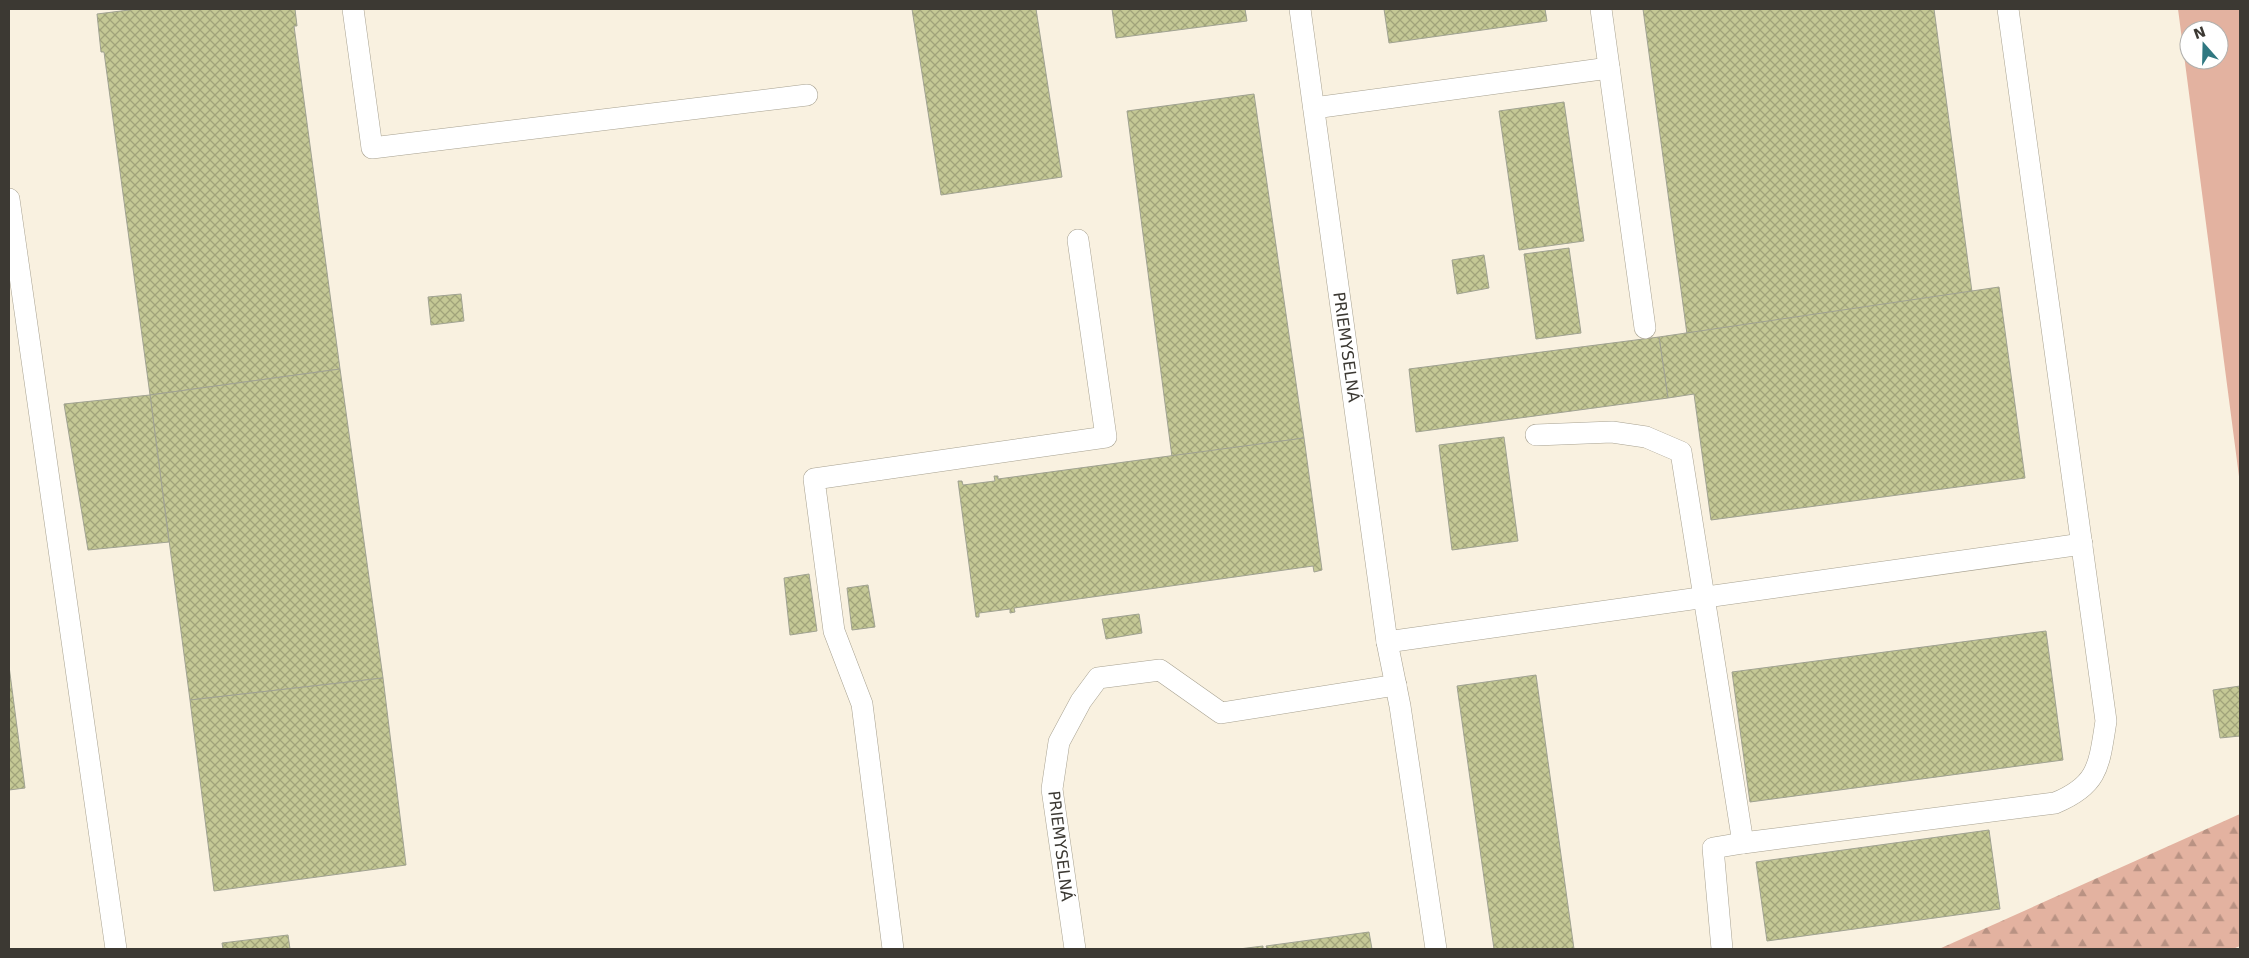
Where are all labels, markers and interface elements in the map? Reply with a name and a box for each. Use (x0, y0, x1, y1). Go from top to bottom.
north arrow (2179, 20, 2229, 70)
text: N (2191, 23, 2208, 42)
street label: PRIEMYSELNÁ (1329, 291, 1364, 404)
street label: PRIEMYSELNÁ (1044, 790, 1077, 902)

